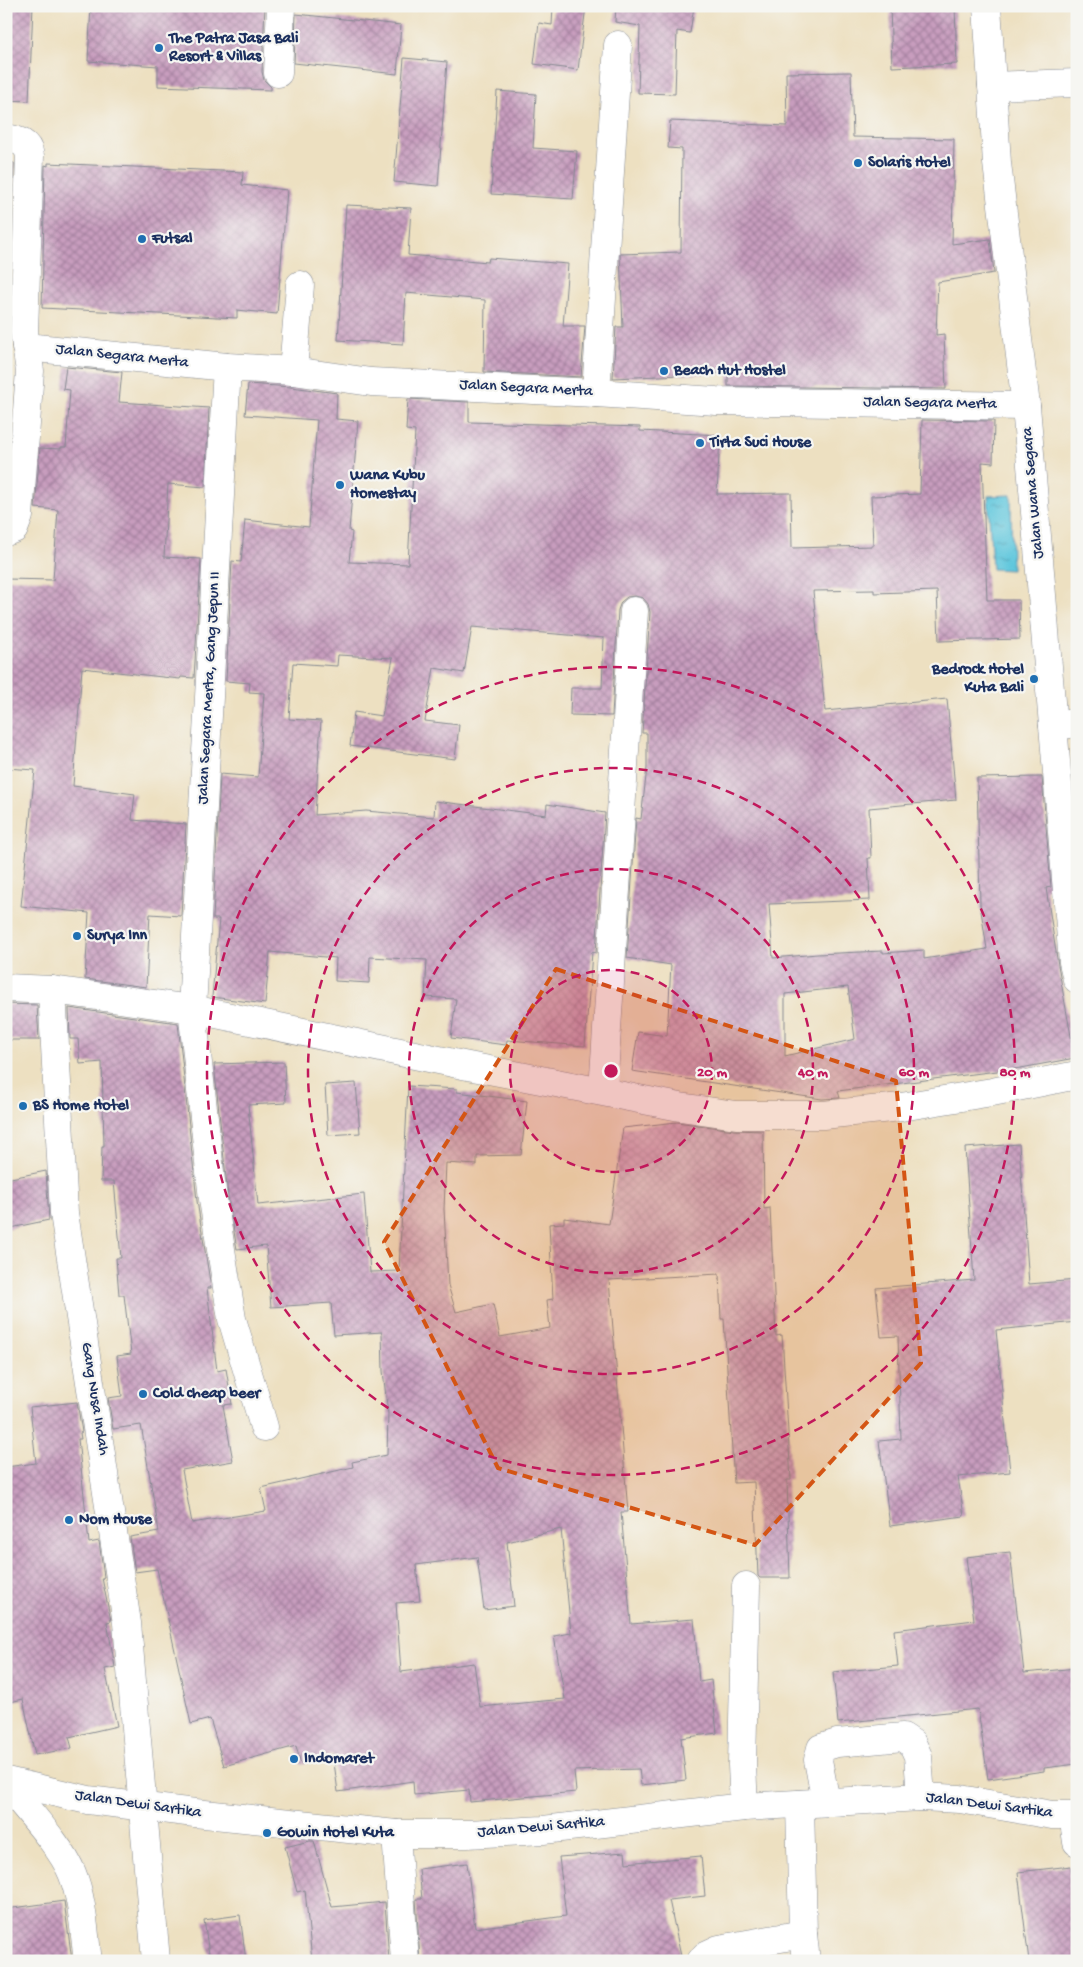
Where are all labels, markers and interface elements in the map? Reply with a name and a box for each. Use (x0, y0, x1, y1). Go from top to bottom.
place label: The Patra Jasa Bali Resort & Villas (167, 30, 299, 67)
marker: The Patra Jasa Bali Resort & Villas (153, 42, 165, 54)
place label: Solaris Hotel (868, 154, 951, 173)
marker: Solaris Hotel (852, 157, 864, 169)
place label: Futsal (151, 230, 193, 249)
marker: Futsal (136, 233, 148, 245)
street label: Jalan Segara Merta (55, 341, 191, 374)
place label: Beach Hut Hostel (673, 362, 786, 381)
marker: Beach Hut Hostel (658, 365, 670, 377)
street label: Jalan Segara Merta (459, 376, 594, 402)
street label: Jalan Segara Merta (863, 393, 998, 415)
street label: Jalan Wana Segara (1019, 425, 1049, 560)
place label: Tirta Suci House (708, 434, 812, 453)
marker: Tirta Suci House (694, 437, 706, 449)
place label: Wana Kubu Homestay (349, 467, 426, 504)
marker: Wana Kubu Homestay (334, 479, 346, 491)
street label: Jalan Segara Merta, Gang Jepun II (194, 571, 226, 805)
place label: Bedrock Hotel Kuta Bali (931, 661, 1025, 698)
marker: Bedrock Hotel Kuta Bali (1028, 673, 1040, 685)
place label: Surya Inn (87, 927, 148, 946)
marker: Surya Inn (71, 930, 83, 942)
centre of rings (602, 1062, 620, 1080)
text: 20 m (697, 1064, 727, 1082)
text: 40 m (797, 1064, 828, 1082)
text: 60 m (899, 1064, 930, 1082)
text: 80 m (1000, 1064, 1031, 1082)
place label: BS Home Hotel (32, 1097, 129, 1116)
marker: BS Home Hotel (17, 1100, 29, 1112)
street label: Gang Nusa Indah (76, 1341, 112, 1457)
place label: Cold cheap beer (152, 1385, 262, 1404)
marker: Cold cheap beer (137, 1388, 149, 1400)
place label: Nom House (79, 1511, 153, 1530)
marker: Nom House (63, 1514, 75, 1526)
place label: Indomaret (304, 1750, 375, 1769)
marker: Indomaret (288, 1753, 300, 1765)
street label: Jalan Dewi Sartika (74, 1787, 204, 1823)
street label: Jalan Dewi Sartika (925, 1789, 1055, 1823)
street label: Jalan Dewi Sartika (477, 1813, 606, 1843)
place label: Gowin Hotel Kuta (277, 1824, 395, 1843)
marker: Gowin Hotel Kuta (261, 1827, 273, 1839)

